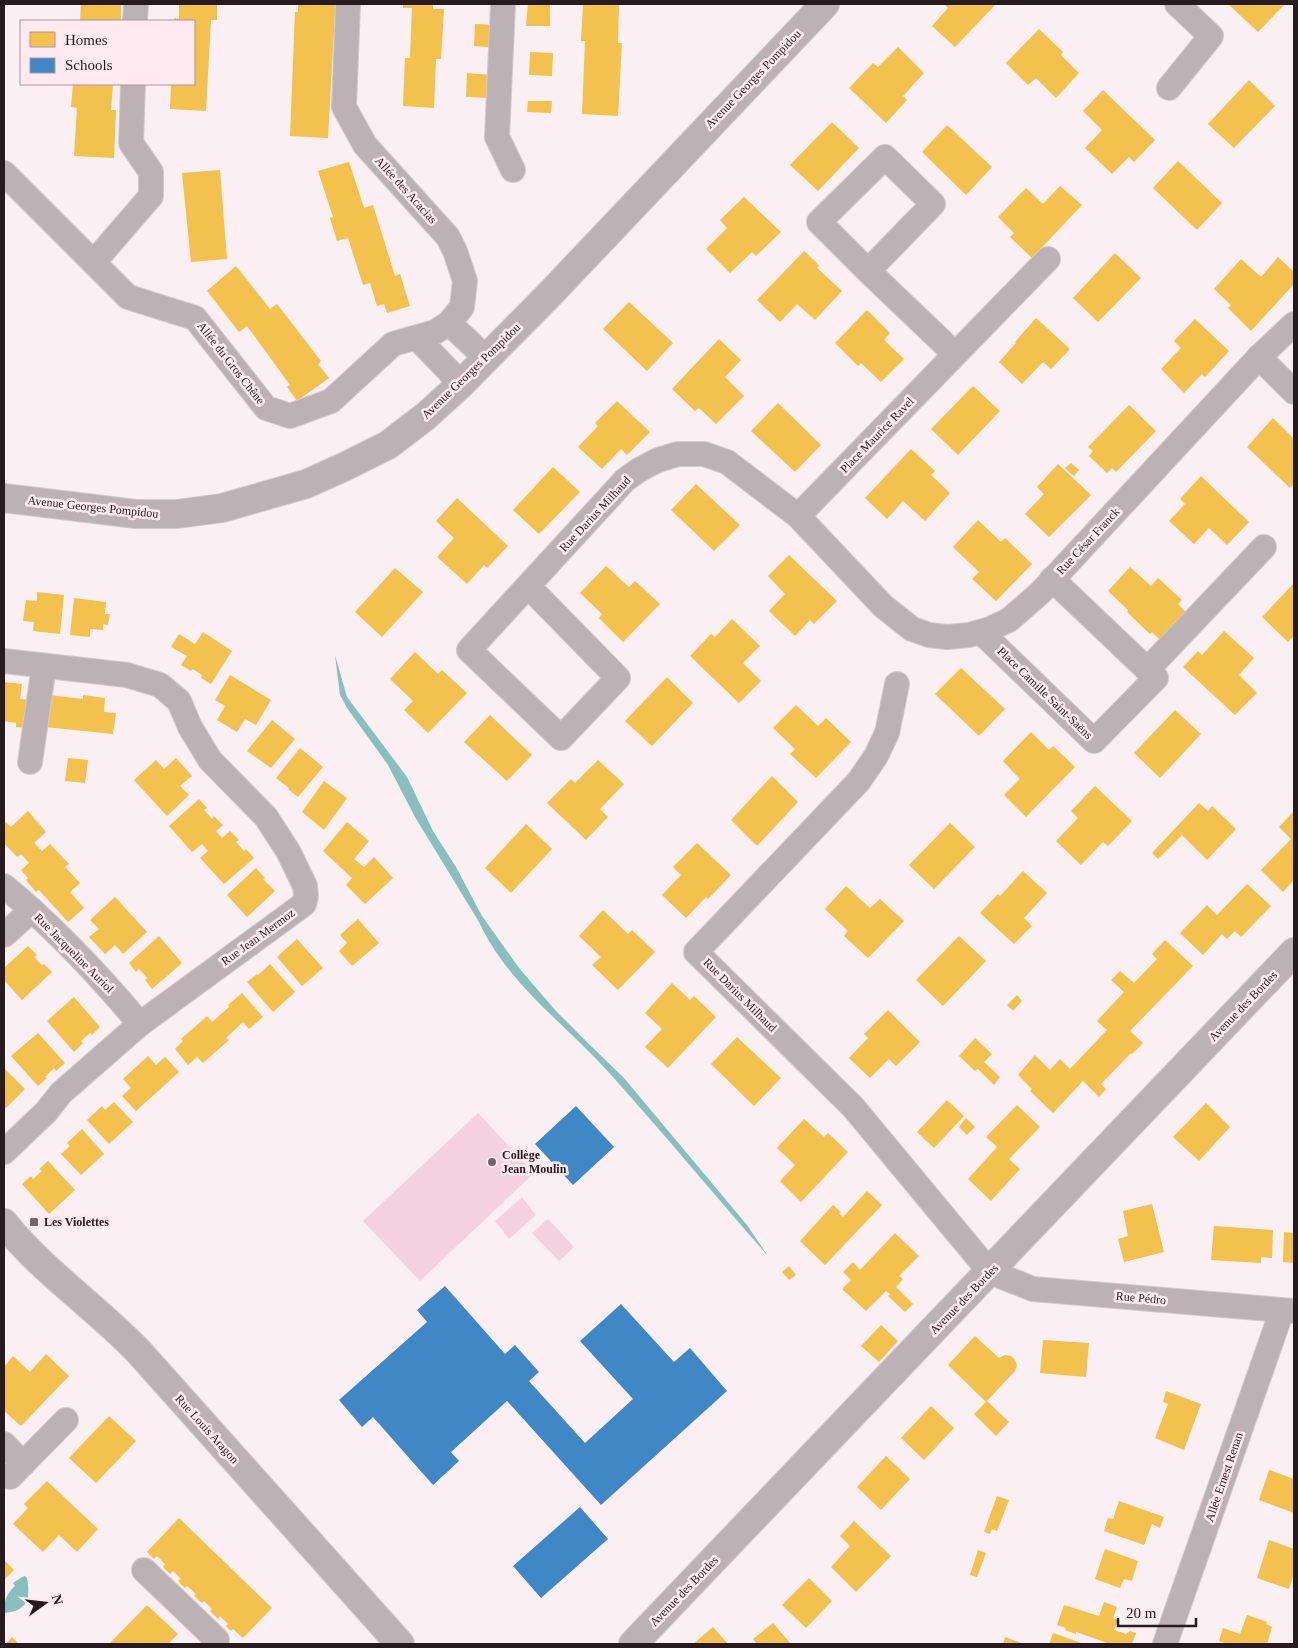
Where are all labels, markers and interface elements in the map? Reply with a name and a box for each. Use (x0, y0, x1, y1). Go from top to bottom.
legend (20, 20, 195, 85)
street label: Avenue Georges Pompidou (702, 27, 804, 131)
text: Homes (65, 32, 108, 48)
text: Schools (65, 57, 113, 73)
street label: Allée des Acacias (372, 154, 440, 227)
street label: Allée du Gros Chêne (194, 319, 268, 407)
street label: Avenue Georges Pompidou (419, 320, 523, 422)
street label: Place Maurice Ravel (837, 394, 917, 476)
street label: Rue Darius Milhaud (556, 473, 634, 555)
street label: Avenue Georges Pompidou (27, 493, 159, 521)
street label: Rue César Franck (1054, 505, 1122, 577)
street label: Place Camille Saint-Saëns (995, 644, 1096, 742)
street label: Rue Jean Mermoz (219, 906, 297, 968)
street label: Rue Jacqueline Auriol (31, 910, 117, 996)
street label: Rue Darius Milhaud (700, 955, 780, 1035)
street label: Avenue des Bordes (1206, 968, 1280, 1044)
place label: Collège Jean Moulin (502, 1148, 567, 1176)
marker: Collège Jean Moulin (486, 1156, 498, 1168)
place label: Les Violettes (44, 1215, 109, 1229)
marker: Les Violettes (28, 1216, 40, 1228)
street label: Avenue des Bordes (927, 1261, 1001, 1337)
street label: Rue Pédro (1115, 1289, 1167, 1307)
street label: Rue Louis Aragon (172, 1392, 242, 1466)
street label: Allée Ernest Renan (1202, 1431, 1246, 1523)
street label: Avenue des Bordes (647, 1553, 721, 1629)
north arrow (20, 1578, 70, 1628)
text: N (49, 1593, 66, 1607)
scale bar (1118, 1596, 1196, 1628)
text: 20 m (1126, 1605, 1157, 1621)

